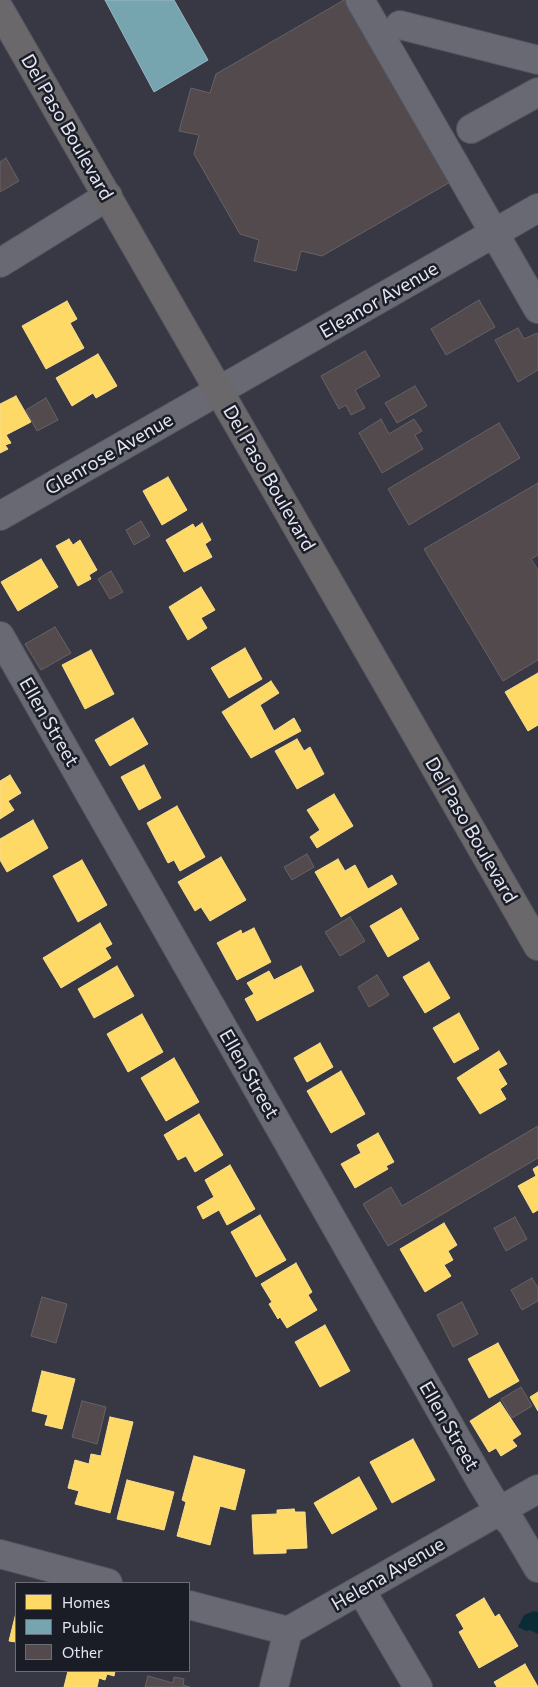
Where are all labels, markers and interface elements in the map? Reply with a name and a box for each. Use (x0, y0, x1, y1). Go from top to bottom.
street label: Del Paso Boulevard (16, 50, 118, 204)
street label: Eleanor Avenue (316, 257, 442, 343)
street label: Del Paso Boulevard (218, 401, 320, 555)
street label: Glenrose Avenue (41, 408, 177, 500)
street label: Ellen Street (14, 673, 84, 771)
street label: Del Paso Boulevard (420, 753, 522, 907)
street label: Ellen Street (214, 1025, 284, 1123)
street label: Ellen Street (414, 1377, 484, 1475)
street label: Helena Avenue (327, 1532, 449, 1616)
legend (15, 1582, 190, 1672)
text: Homes (62, 1593, 110, 1611)
text: Public (62, 1618, 104, 1636)
text: Other (62, 1643, 103, 1661)

